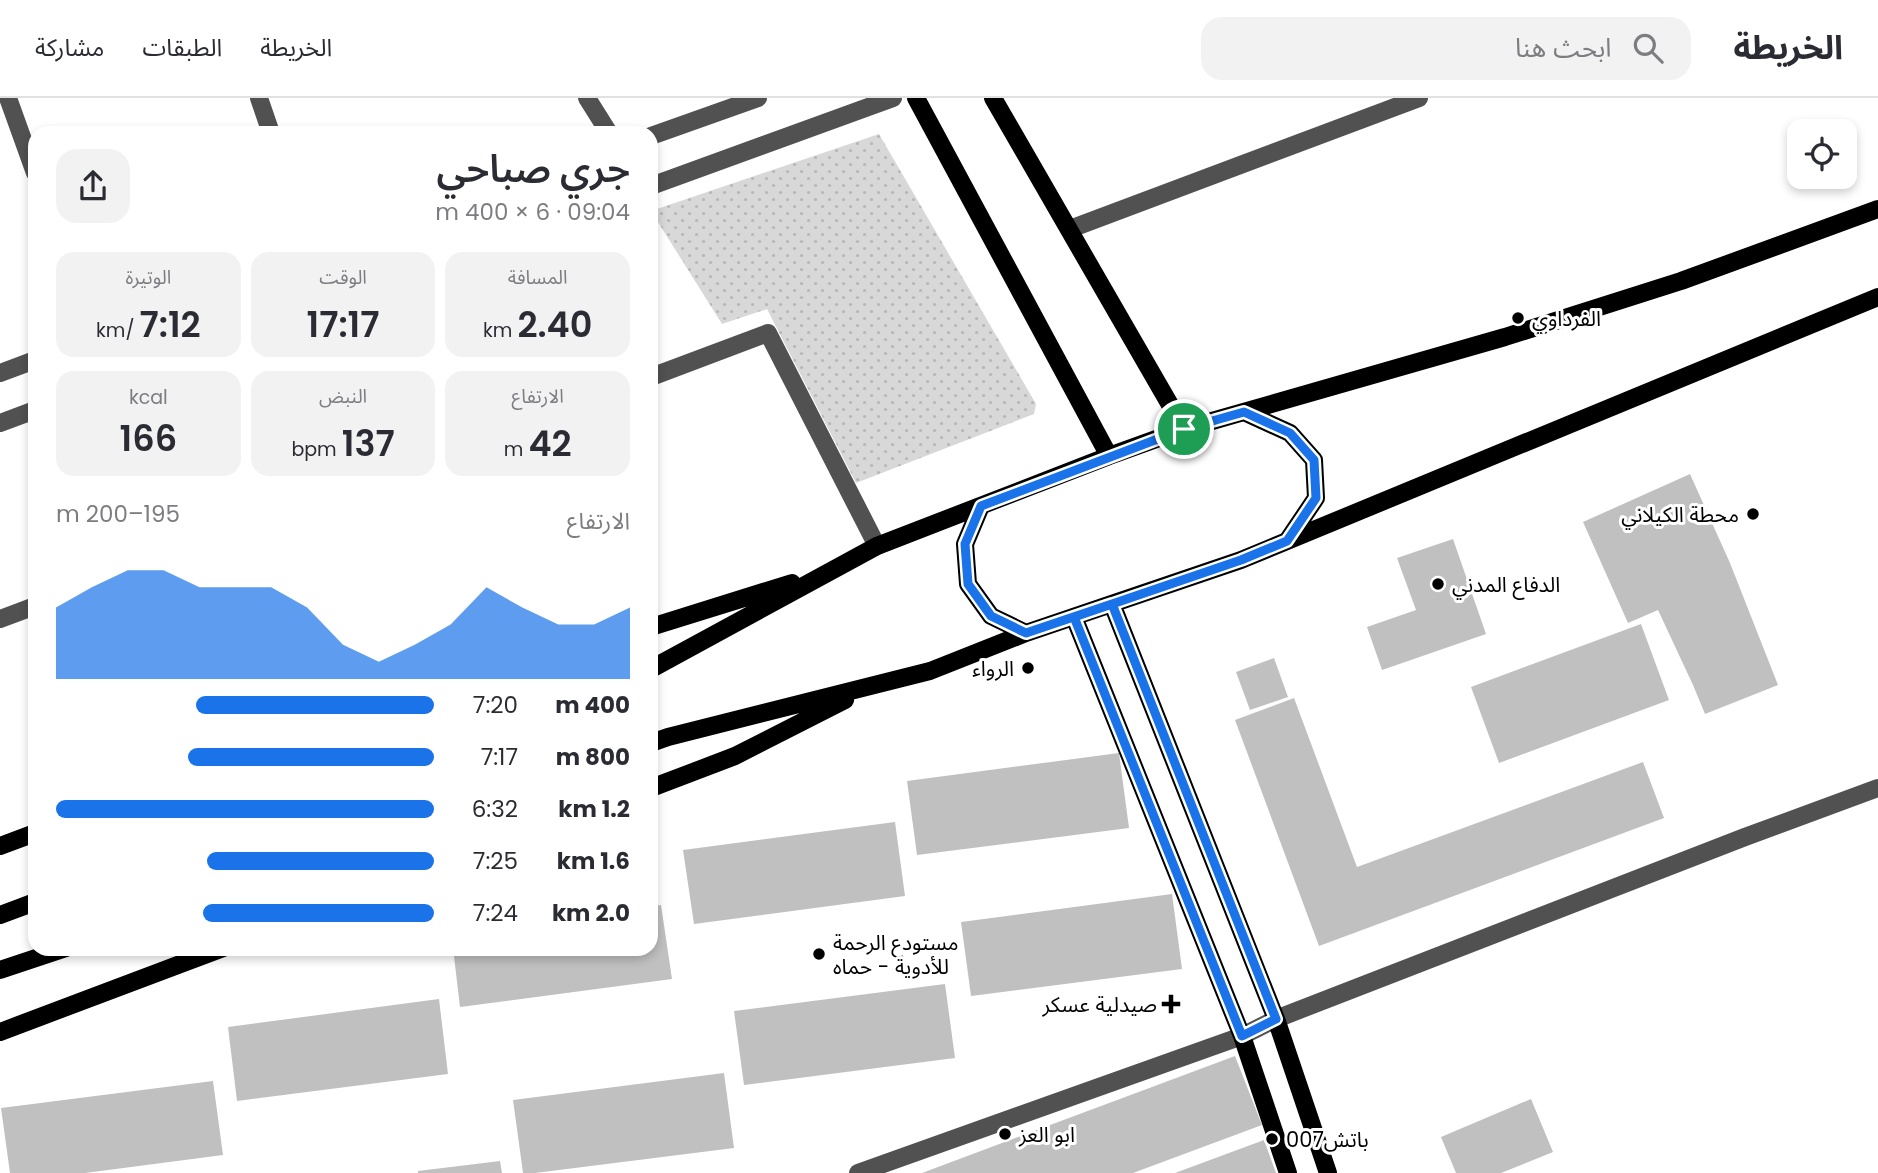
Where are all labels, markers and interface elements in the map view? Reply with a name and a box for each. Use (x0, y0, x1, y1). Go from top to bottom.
search box (1201, 17, 1691, 80)
text: الخريطة (1733, 24, 1843, 71)
icon: search (1629, 29, 1667, 67)
text: ابحث هنا (1515, 30, 1611, 66)
text: مشاركة (35, 31, 104, 64)
text: الطبقات (142, 31, 222, 64)
text: الخريطة (260, 31, 332, 64)
map controls (1787, 119, 1857, 189)
button: locate (1787, 119, 1857, 189)
text: جري صباحي (436, 142, 630, 195)
button: share (56, 149, 130, 223)
text: 09:04 · 6 × 400 m (435, 196, 630, 228)
text: الوتيرة (126, 264, 171, 291)
text: الوقت (319, 264, 367, 291)
text: المسافة (508, 264, 568, 291)
text: 7:12 (140, 300, 201, 349)
text: 17:17 (307, 300, 379, 349)
text: 2.40 (517, 300, 592, 349)
place label: الفرداوي (1532, 304, 1601, 334)
marker: الفرداوي (1510, 310, 1526, 326)
text: /km (96, 317, 140, 344)
text: km (483, 317, 517, 344)
text: النبض (319, 383, 367, 410)
text: الارتفاع (512, 383, 564, 410)
text: kcal (129, 384, 168, 411)
pin (1154, 399, 1214, 459)
icon: arrive (1165, 410, 1203, 448)
text: 166 (120, 414, 177, 463)
text: 137 (342, 419, 395, 468)
text: 42 (528, 419, 572, 468)
text: bpm (291, 436, 342, 463)
text: m (504, 436, 528, 463)
text: 195–200 m (56, 498, 180, 530)
place label: محطة الكيلاني (1621, 500, 1739, 530)
text: الارتفاع (567, 505, 630, 537)
marker: محطة الكيلاني (1745, 506, 1761, 522)
place label: الدفاع المدني (1452, 570, 1560, 600)
marker: الدفاع المدني (1430, 576, 1446, 592)
place label: الرواء (972, 654, 1014, 683)
marker: الرواء (1020, 660, 1036, 676)
text: 7:20 (473, 689, 518, 721)
text: 400 m (555, 689, 630, 721)
text: 7:17 (481, 741, 518, 773)
text: 800 m (556, 741, 630, 773)
text: 6:32 (472, 793, 518, 825)
text: 1.2 km (558, 793, 630, 825)
text: 7:25 (473, 845, 518, 877)
text: 1.6 km (557, 845, 630, 877)
text: 7:24 (473, 897, 518, 929)
text: 2.0 km (552, 897, 630, 929)
place label: مستودع الرحمة للأدوية - حماه (833, 928, 959, 981)
marker: مستودع الرحمة للأدوية - حماه (811, 946, 827, 962)
place label: صيدلية عسكر (1042, 990, 1157, 1019)
marker: صيدلية عسكر (1163, 996, 1179, 1012)
place label: ابو العز (1018, 1120, 1075, 1149)
place label: باتش007 (1286, 1125, 1369, 1154)
marker: ابو العز (997, 1126, 1013, 1142)
marker: باتش007 (1264, 1131, 1280, 1147)

